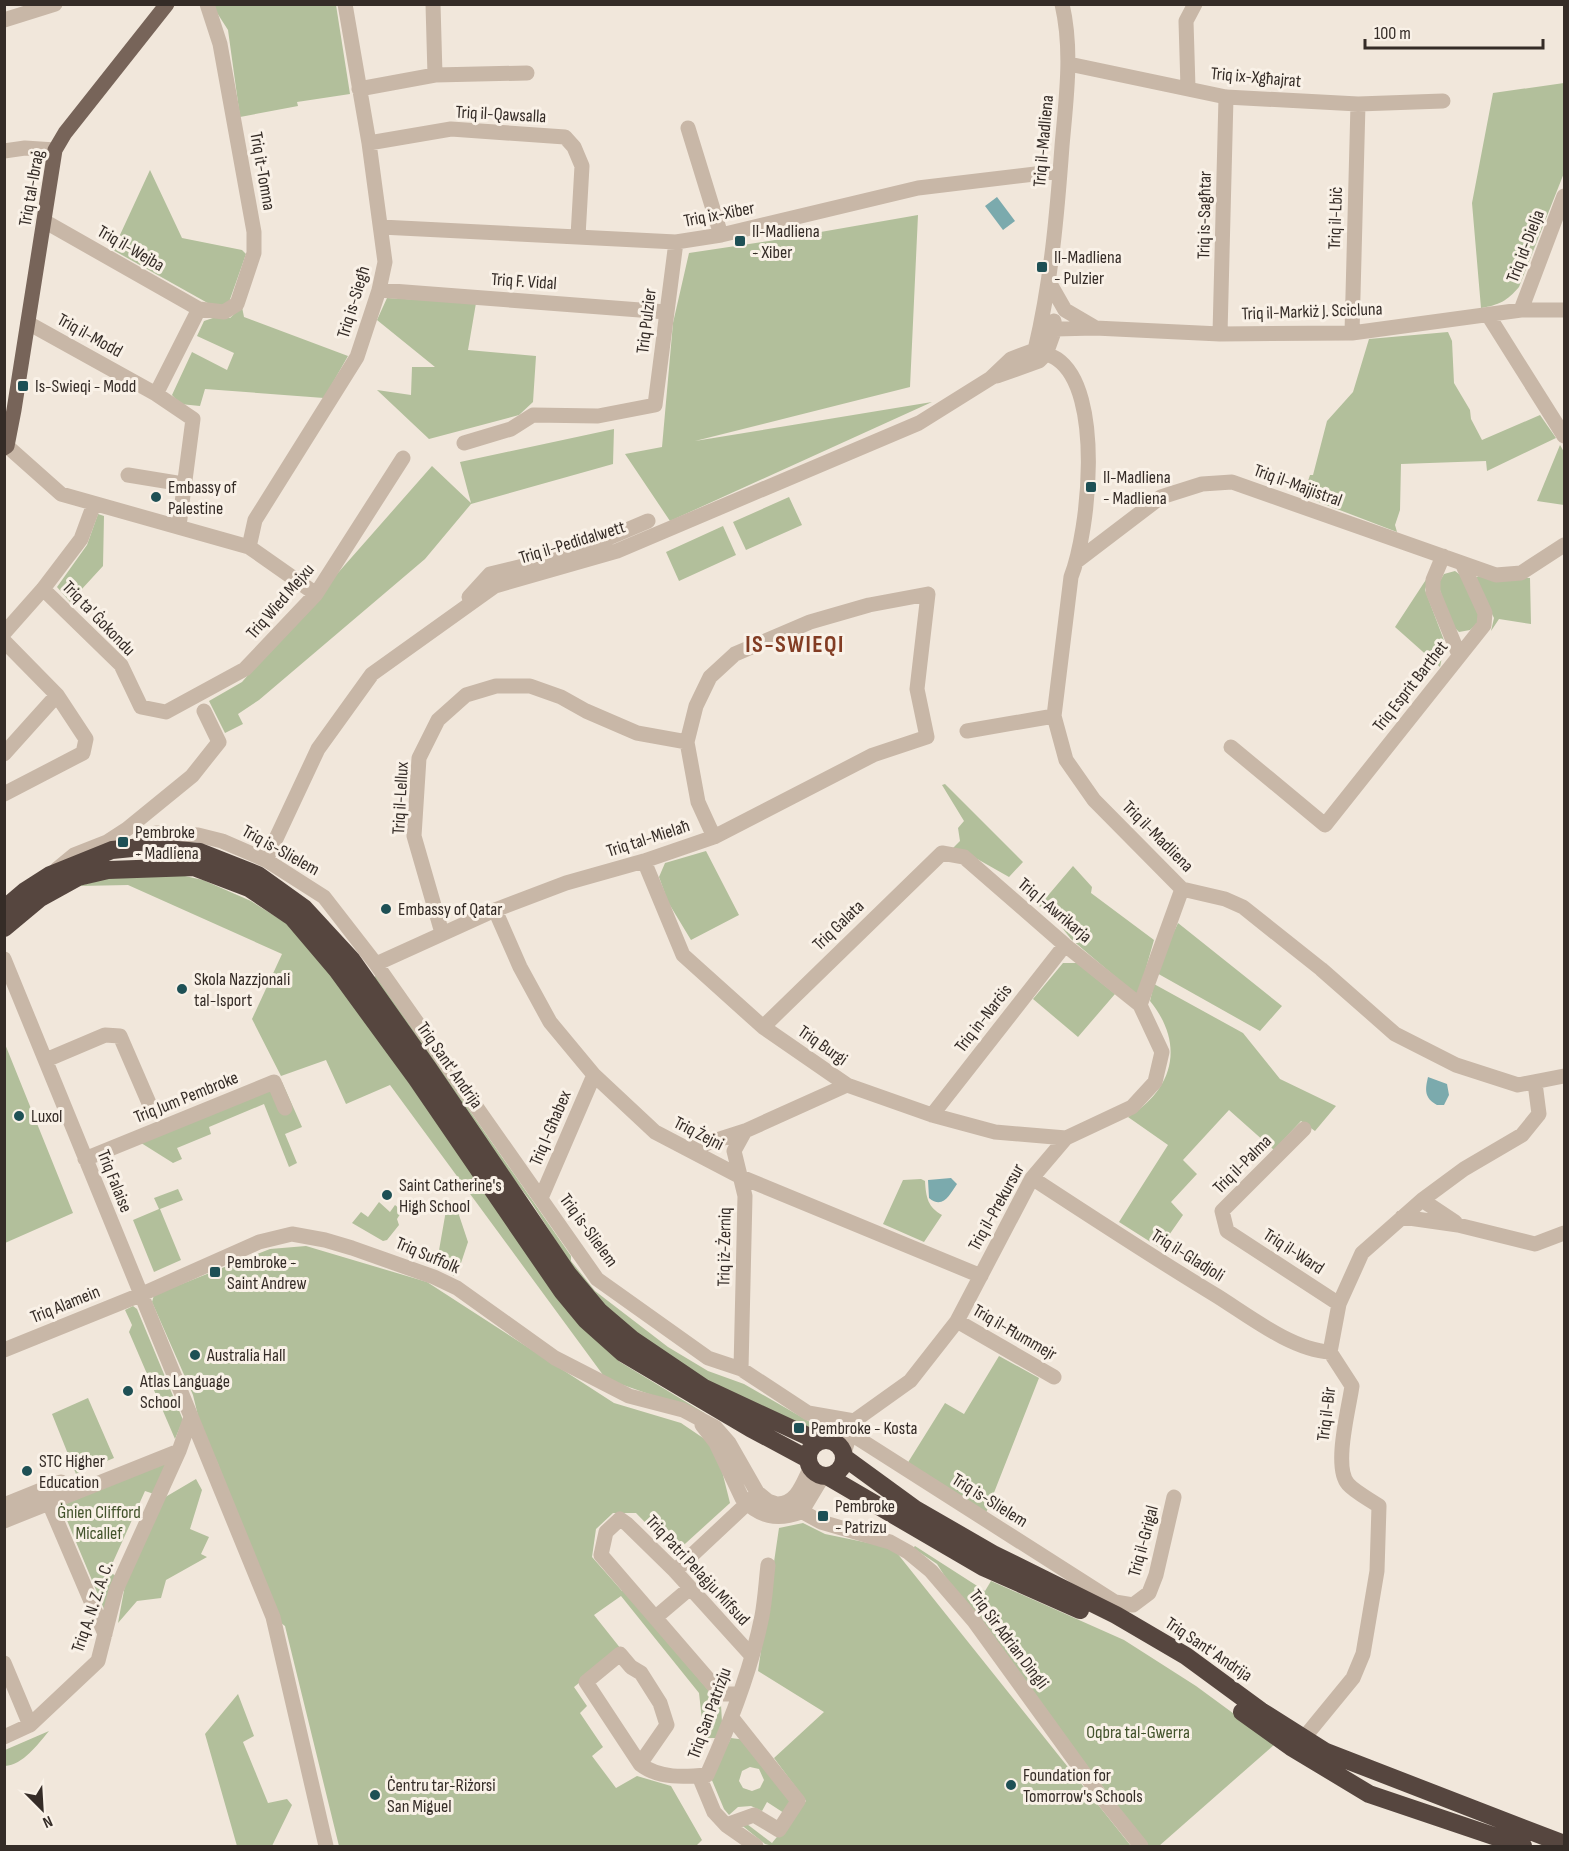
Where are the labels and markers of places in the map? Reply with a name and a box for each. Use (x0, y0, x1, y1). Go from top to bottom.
place label: Il-Madliena - Xiber (752, 221, 820, 263)
marker: Il-Madliena - Xiber (733, 234, 747, 248)
place label: Il-Madliena - Pulzier (1054, 247, 1122, 289)
marker: Il-Madliena - Pulzier (1035, 260, 1049, 274)
place label: Is-Swieqi - Modd (35, 376, 136, 397)
marker: Is-Swieqi - Modd (16, 379, 30, 393)
place label: Il-Madliena - Madliena (1103, 467, 1171, 509)
place label: Embassy of Palestine (168, 477, 237, 519)
marker: Il-Madliena - Madliena (1084, 480, 1098, 494)
marker: Embassy of Palestine (149, 490, 163, 504)
place label: Pembroke - Madliena (135, 822, 199, 864)
marker: Pembroke - Madliena (116, 835, 130, 849)
place label: Embassy of Qatar (398, 899, 502, 920)
marker: Embassy of Qatar (379, 902, 393, 916)
place label: Skola Nazzjonali tal-Isport (194, 969, 290, 1011)
marker: Skola Nazzjonali tal-Isport (175, 982, 189, 996)
place label: Luxol (31, 1106, 62, 1127)
marker: Luxol (12, 1109, 26, 1123)
place label: Saint Catherine's High School (399, 1175, 502, 1217)
marker: Saint Catherine's High School (380, 1188, 394, 1202)
place label: Pembroke - Saint Andrew (227, 1252, 307, 1294)
marker: Pembroke - Saint Andrew (208, 1265, 222, 1279)
place label: Australia Hall (206, 1345, 286, 1366)
marker: Australia Hall (188, 1348, 202, 1362)
place label: Atlas Language School (139, 1371, 230, 1413)
marker: Atlas Language School (121, 1384, 135, 1398)
place label: Pembroke - Kosta (811, 1418, 918, 1439)
marker: Pembroke - Kosta (792, 1421, 806, 1435)
place label: STC Higher Education (39, 1451, 105, 1493)
marker: STC Higher Education (20, 1464, 34, 1478)
place label: Pembroke - Patrizu (835, 1496, 895, 1538)
marker: Pembroke - Patrizu (816, 1509, 830, 1523)
place label: Foundation for Tomorrow's Schools (1023, 1765, 1143, 1807)
place label: Ċentru tar-Riżorsi San Miguel (387, 1775, 496, 1817)
marker: Foundation for Tomorrow's Schools (1004, 1778, 1018, 1792)
marker: Ċentru tar-Riżorsi San Miguel (368, 1788, 382, 1802)

